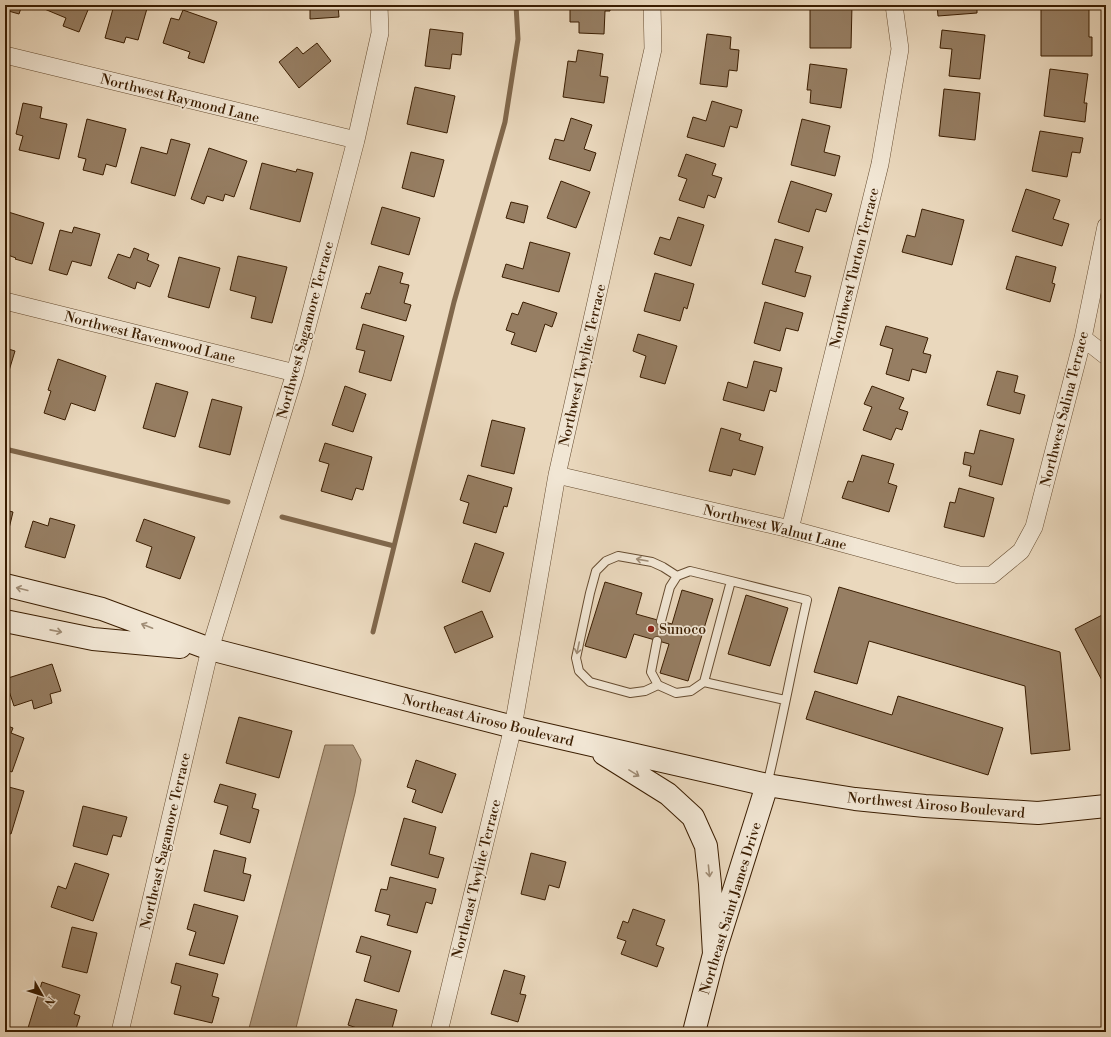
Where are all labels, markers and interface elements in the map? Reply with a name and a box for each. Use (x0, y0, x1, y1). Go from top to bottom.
street label: Northwest Raymond Lane (98, 70, 261, 127)
street label: Northwest Turton Terrace (826, 186, 884, 350)
street label: Northwest Sagamore Terrace (274, 239, 338, 421)
street label: Northwest Twylite Terrace (555, 282, 610, 448)
street label: Northwest Ravenwood Lane (62, 308, 237, 368)
street label: Northwest Salina Terrace (1037, 329, 1093, 489)
street label: Northwest Walnut Lane (701, 501, 849, 555)
one-way arrow (636, 556, 649, 564)
one-way arrow (16, 585, 29, 592)
place label: Sunoco (659, 621, 706, 639)
one-way arrow (140, 622, 153, 629)
marker: Sunoco (646, 624, 656, 634)
one-way arrow (49, 627, 62, 635)
one-way arrow (574, 641, 582, 654)
street label: Northeast Airoso Boulevard (400, 691, 575, 751)
street label: Northeast Sagamore Terrace (137, 751, 195, 931)
one-way arrow (628, 769, 639, 777)
street label: Northwest Airoso Boulevard (846, 789, 1026, 823)
street label: Northeast Twylite Terrace (448, 798, 506, 961)
street label: Northeast Saint James Drive (696, 820, 766, 997)
one-way arrow (705, 864, 712, 877)
north arrow (22, 975, 62, 1015)
text: N (41, 993, 57, 1009)

